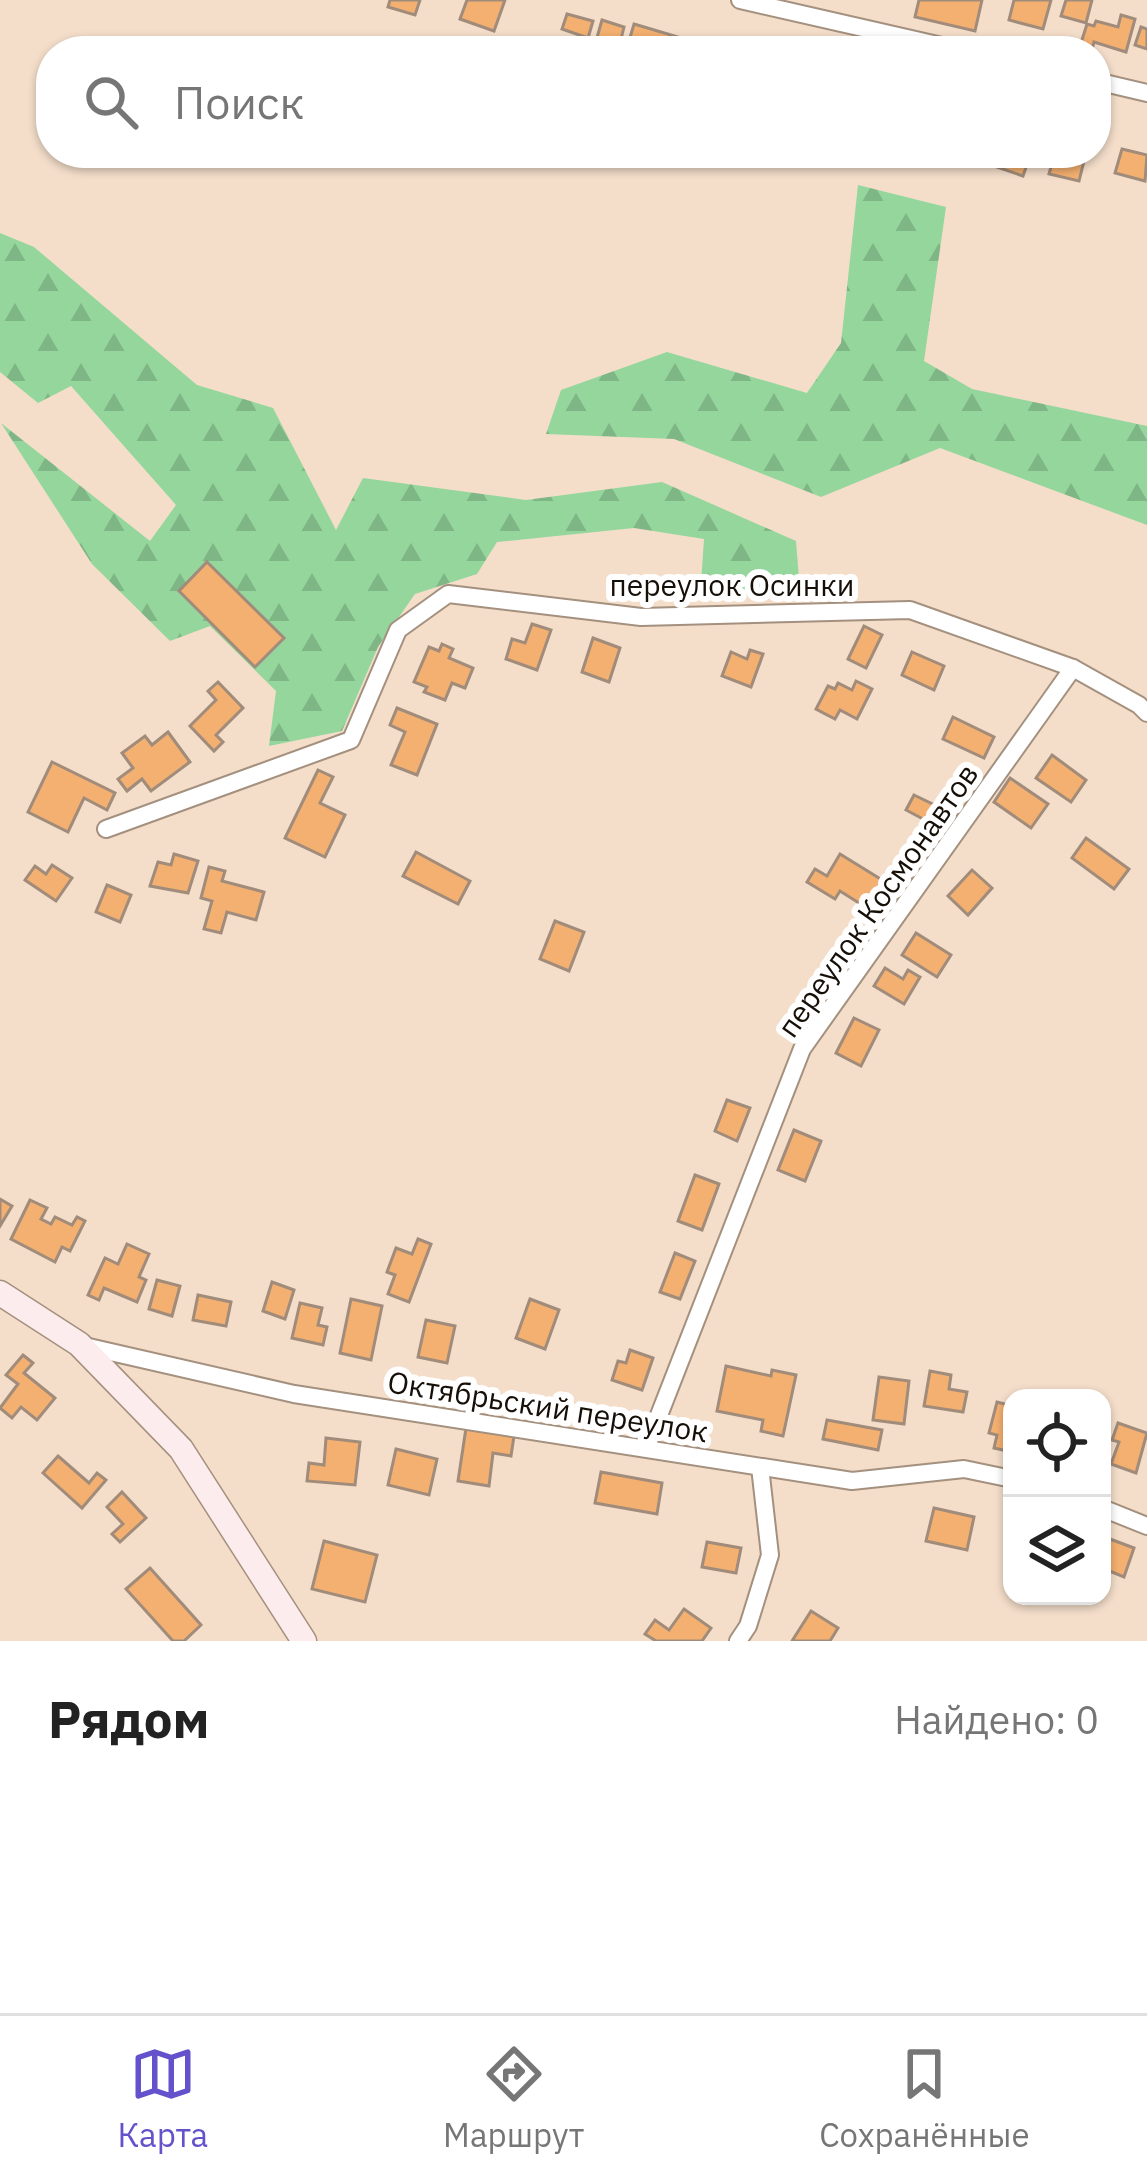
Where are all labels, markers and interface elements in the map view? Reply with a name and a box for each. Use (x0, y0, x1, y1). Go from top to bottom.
search box (36, 36, 1111, 168)
icon: search (78, 69, 144, 135)
text: Поиск (174, 73, 304, 131)
street label: переулок Осинки (610, 565, 854, 604)
street label: переулок Космонавтов (768, 756, 986, 1044)
street label: Октябрьский переулок (385, 1361, 711, 1451)
map controls (1003, 1389, 1111, 1605)
button: locate (1003, 1389, 1111, 1497)
button: layers (1003, 1497, 1111, 1605)
text: Рядом (48, 1686, 210, 1752)
text: Найдено: 0 (894, 1694, 1099, 1745)
tab: Карта (117, 2041, 208, 2156)
tab: Маршрут (443, 2041, 584, 2156)
tab: Сохранённые (819, 2041, 1030, 2156)

